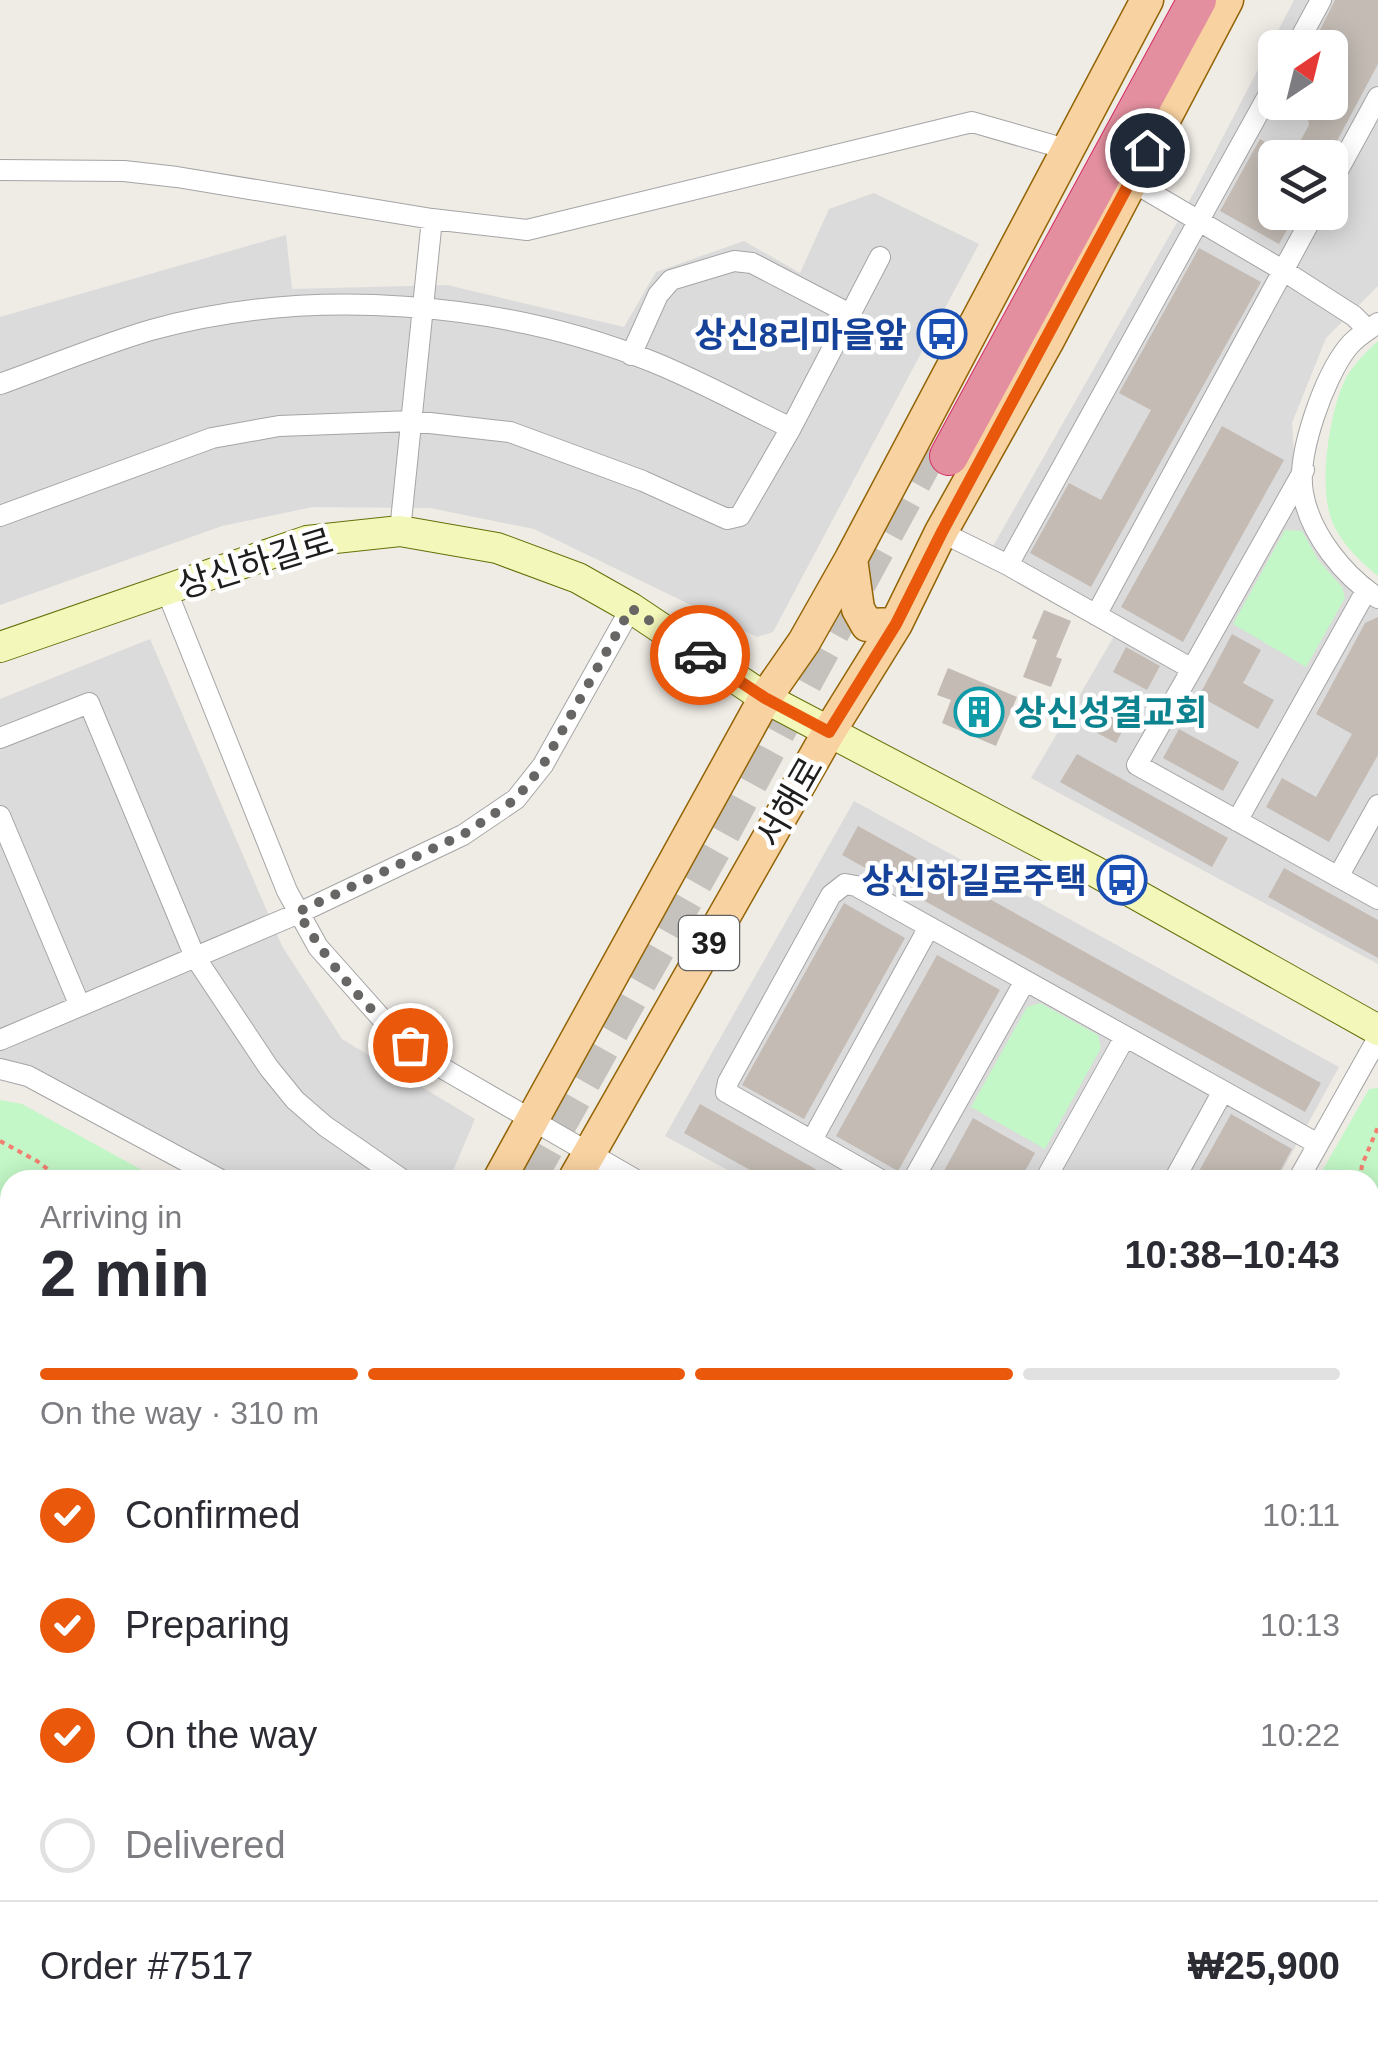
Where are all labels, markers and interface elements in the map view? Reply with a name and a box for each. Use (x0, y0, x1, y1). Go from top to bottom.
north arrow (1258, 30, 1348, 120)
map controls (1258, 30, 1348, 230)
pin (1105, 108, 1190, 193)
icon: home (1120, 123, 1175, 178)
button: layers (1258, 140, 1348, 230)
bus stop icon: 상신8리마을앞 (916, 308, 968, 360)
place label: 상신8리마을앞 (694, 315, 907, 354)
street label: 상신하길로 (172, 521, 338, 605)
courier (650, 605, 750, 705)
icon: car (673, 628, 728, 683)
building icon: 상신성결교회 (953, 686, 1005, 738)
place label: 상신성결교회 (1014, 693, 1207, 732)
street label: 서해로 (748, 750, 830, 854)
bus stop icon: 상신하길로주택 (1096, 854, 1148, 906)
place label: 상신하길로주택 (862, 861, 1087, 900)
road number: 39 (679, 916, 739, 970)
pin (368, 1003, 453, 1088)
icon: bag (383, 1018, 438, 1073)
text: Arriving in (40, 1199, 182, 1235)
text: 10:38–10:43 (1124, 1234, 1340, 1276)
text: 2 min (40, 1237, 210, 1310)
text: On the way · 310 m (40, 1395, 319, 1431)
icon: check (40, 1488, 95, 1543)
text: Confirmed (125, 1494, 300, 1536)
text: 10:11 (1262, 1497, 1340, 1533)
icon: check (40, 1598, 95, 1653)
text: Preparing (125, 1604, 290, 1646)
text: 10:13 (1260, 1607, 1340, 1643)
icon: check (40, 1708, 95, 1763)
text: On the way (125, 1714, 317, 1756)
text: 10:22 (1260, 1717, 1340, 1753)
text: Delivered (125, 1824, 286, 1866)
text: Order #7517 (40, 1945, 253, 1987)
text: ₩25,900 (1188, 1945, 1340, 1987)

